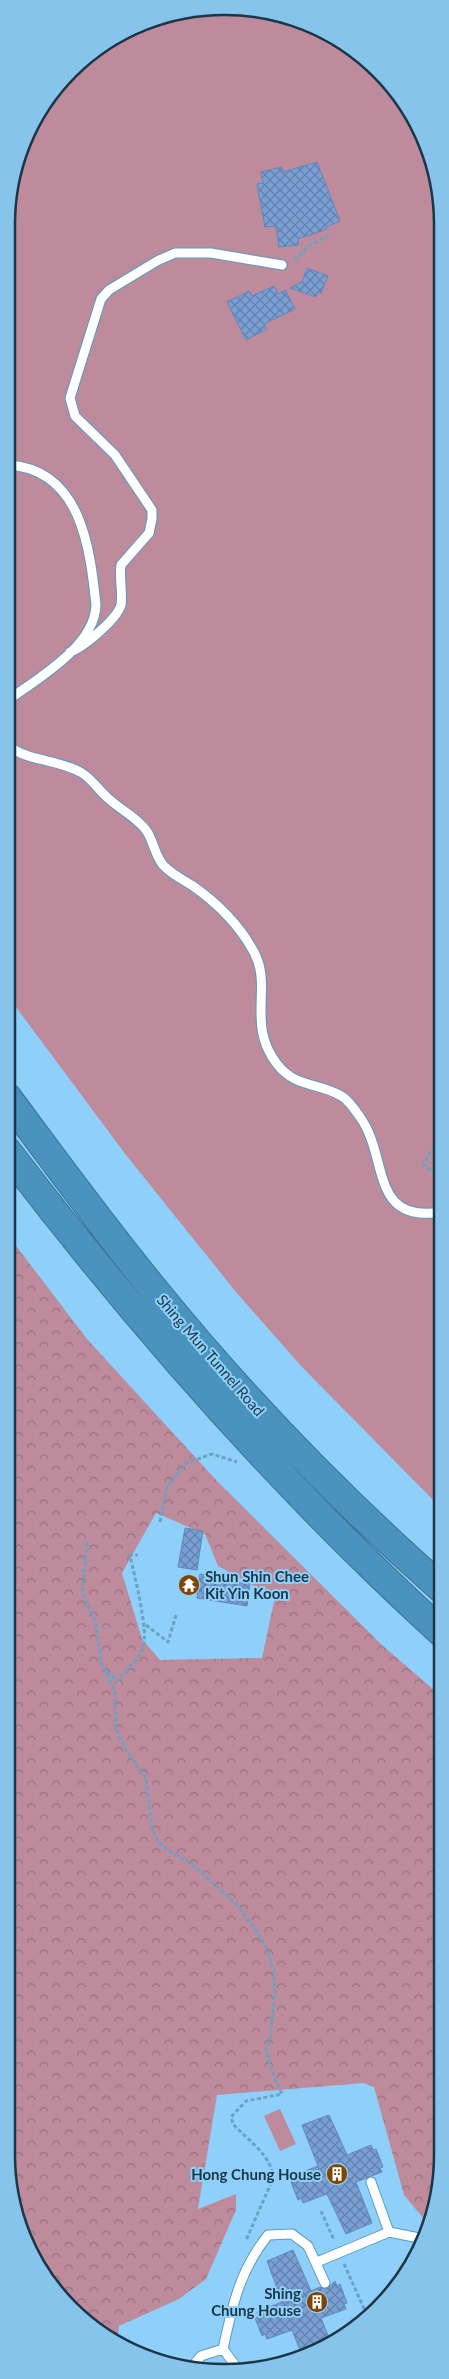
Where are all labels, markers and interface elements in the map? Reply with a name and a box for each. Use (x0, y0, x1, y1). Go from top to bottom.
street label: Shing Mun Tunnel Road (153, 1291, 269, 1419)
place label: Shun Shin Chee Kit Yin Koon (205, 1567, 309, 1602)
temple icon: Shun Shin Chee Kit Yin Koon (177, 1573, 201, 1597)
building icon: Hong Chung House (325, 2162, 349, 2186)
place label: Hong Chung House (191, 2165, 321, 2183)
place label: Shing Chung House (211, 2284, 301, 2319)
building icon: Shing Chung House (305, 2290, 329, 2314)

